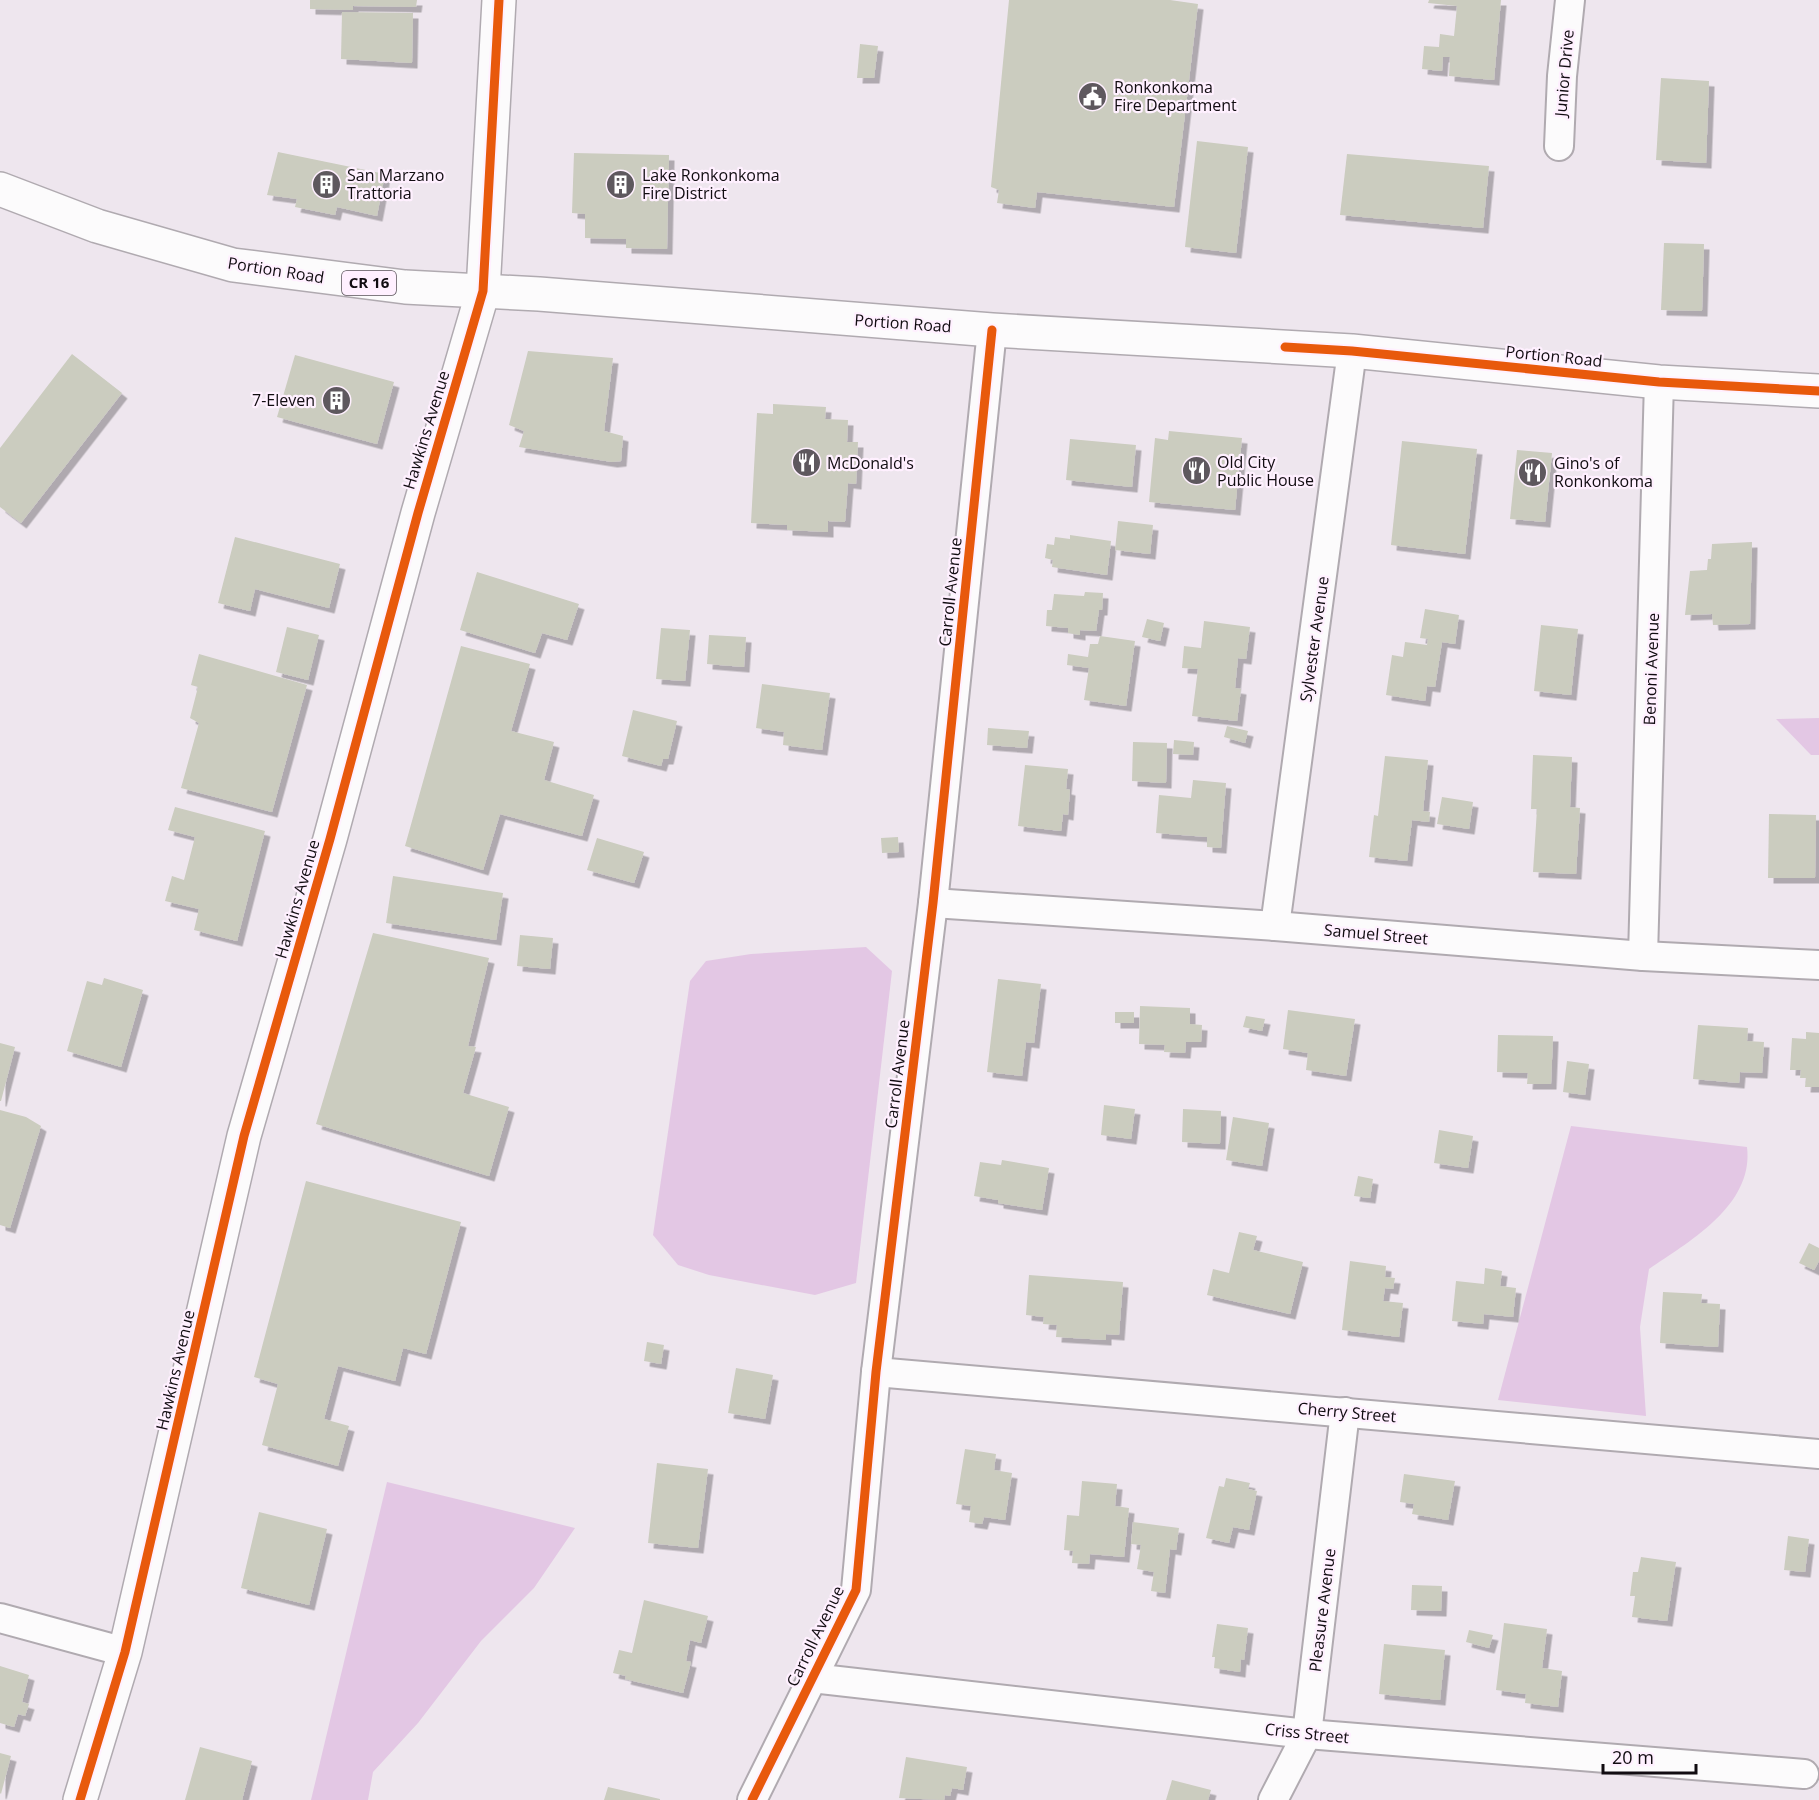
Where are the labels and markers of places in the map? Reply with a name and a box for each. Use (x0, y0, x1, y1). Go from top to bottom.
place label: Ronkonkoma Fire Department (1114, 76, 1237, 116)
public building icon: Ronkonkoma Fire Department (1077, 80, 1109, 112)
place label: San Marzano Trattoria (347, 164, 444, 204)
place label: Lake Ronkonkoma Fire District (642, 164, 780, 204)
building icon: San Marzano Trattoria (310, 168, 342, 200)
building icon: Lake Ronkonkoma Fire District (605, 168, 637, 200)
building icon: 7-Eleven (320, 384, 352, 416)
place label: 7-Eleven (252, 389, 315, 411)
restaurant icon: McDonald's (790, 447, 822, 479)
place label: Old City Public House (1217, 451, 1314, 491)
place label: McDonald's (827, 452, 914, 474)
place label: Gino's of Ronkonkoma (1554, 452, 1653, 492)
restaurant icon: Old City Public House (1180, 455, 1212, 487)
restaurant icon: Gino's of Ronkonkoma (1517, 456, 1549, 488)

